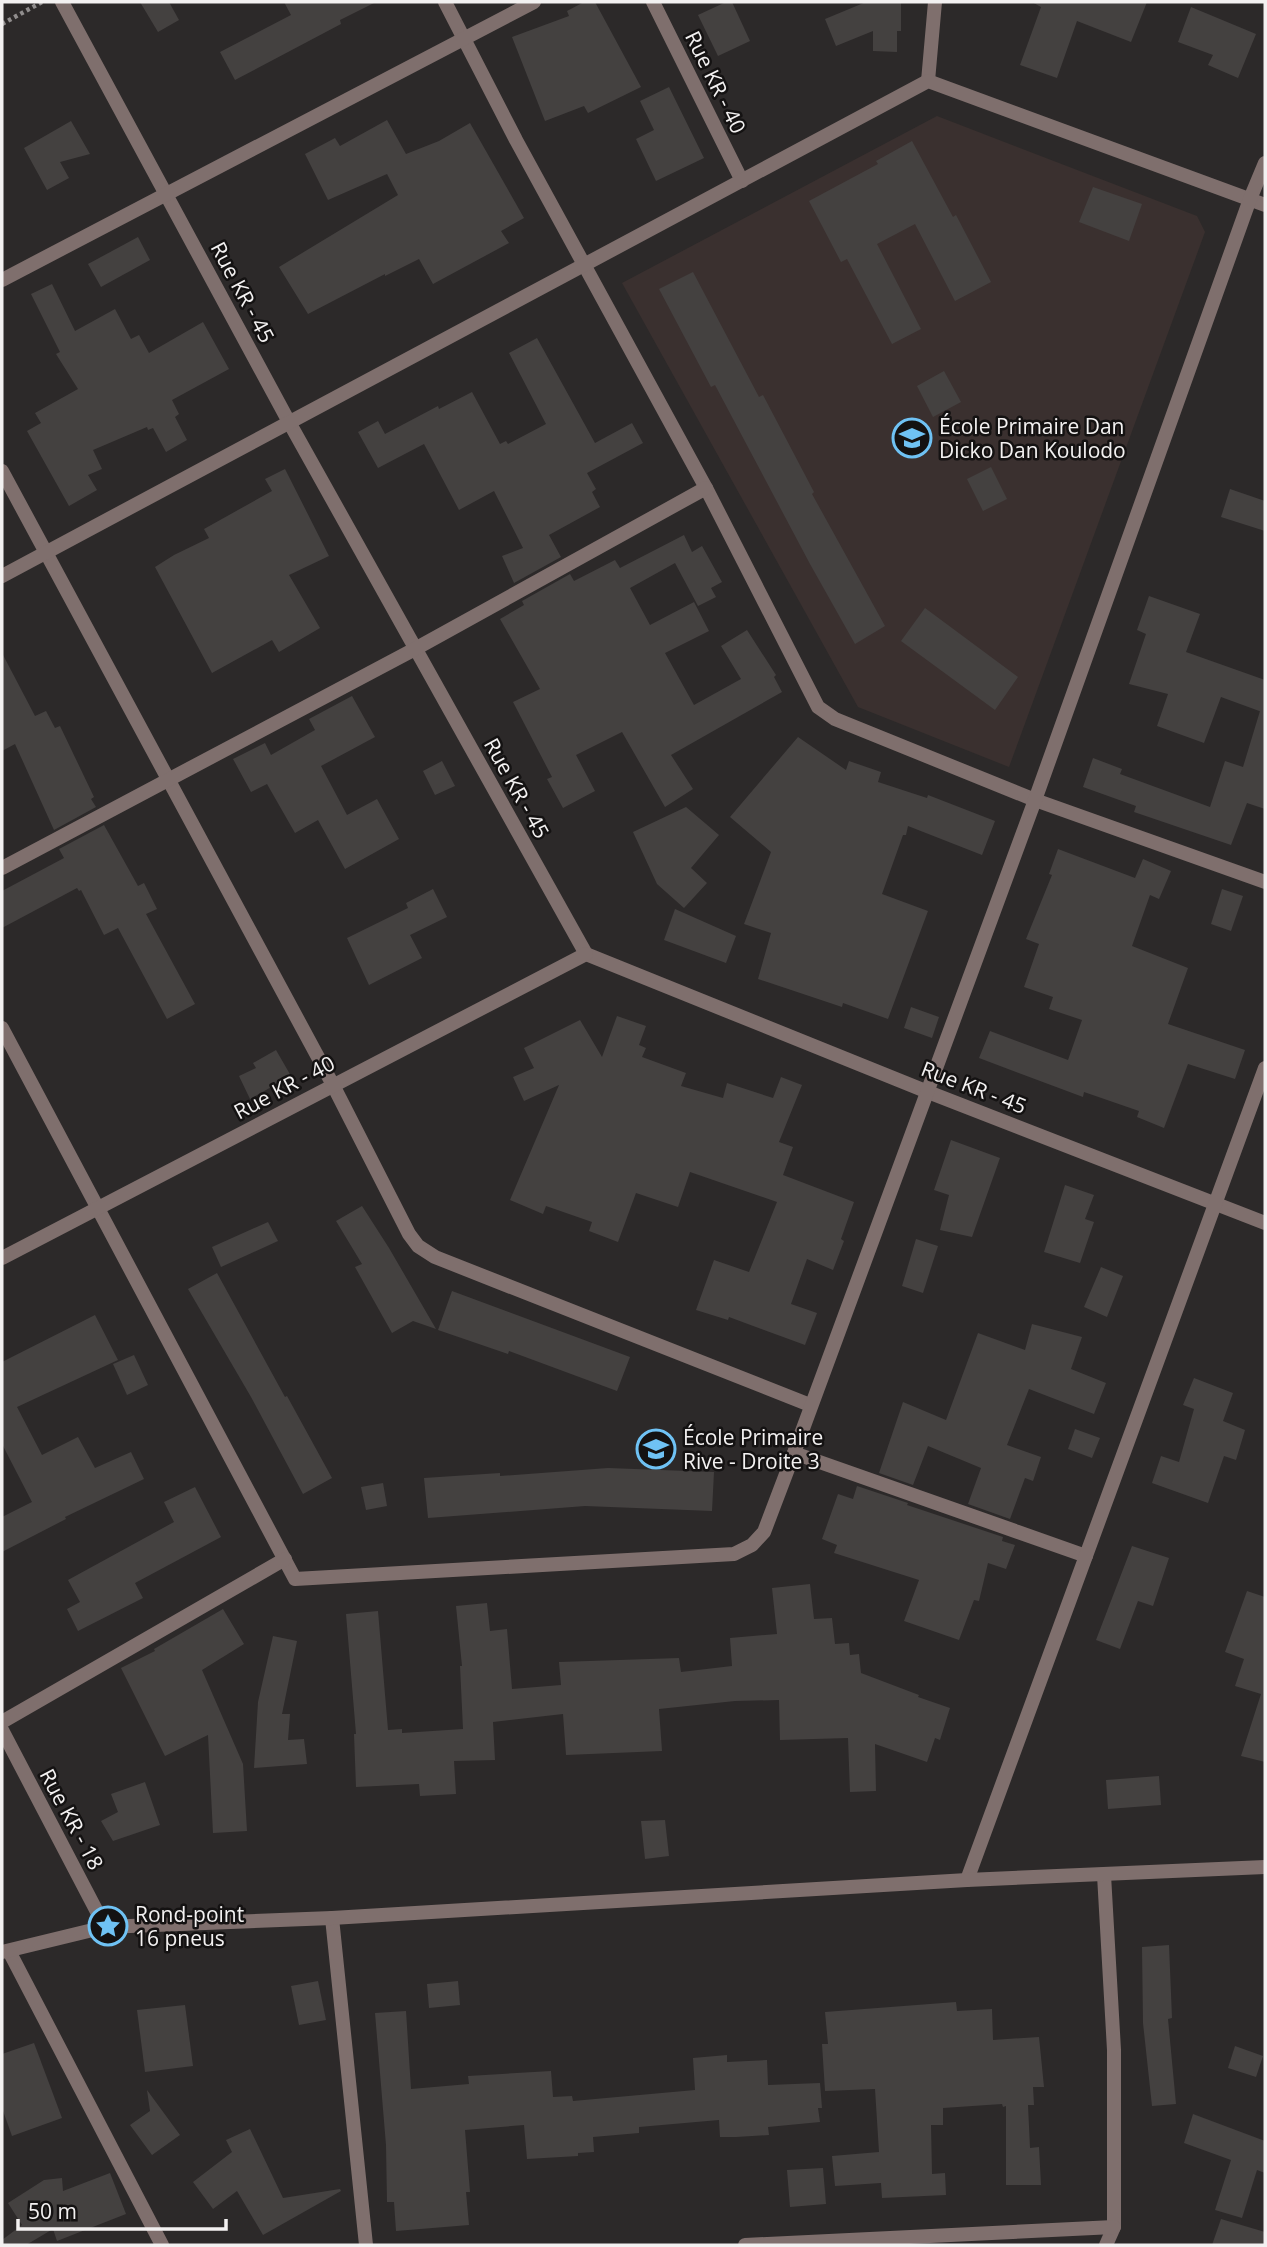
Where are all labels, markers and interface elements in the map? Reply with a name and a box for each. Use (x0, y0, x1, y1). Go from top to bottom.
street label: Rue KR - 40 (679, 26, 753, 138)
street label: Rue KR - 45 (205, 237, 281, 347)
place label: École Primaire Dan Dicko Dan Koulodo (939, 412, 1126, 464)
school or university icon: École Primaire Dan Dicko Dan Koulodo (891, 417, 933, 459)
street label: Rue KR - 45 (478, 733, 556, 843)
street label: Rue KR - 40 (229, 1049, 339, 1125)
street label: Rue KR - 45 (917, 1054, 1031, 1120)
place label: École Primaire Rive - Droite 3 (683, 1423, 823, 1475)
school or university icon: École Primaire Rive - Droite 3 (635, 1428, 677, 1470)
street label: Rue KR - 18 (34, 1764, 110, 1874)
place label: Rond-point 16 pneus (135, 1900, 244, 1952)
place icon: Rond-point 16 pneus (87, 1905, 129, 1947)
scale bar (18, 2188, 226, 2232)
text: 50 m (28, 2197, 77, 2225)

